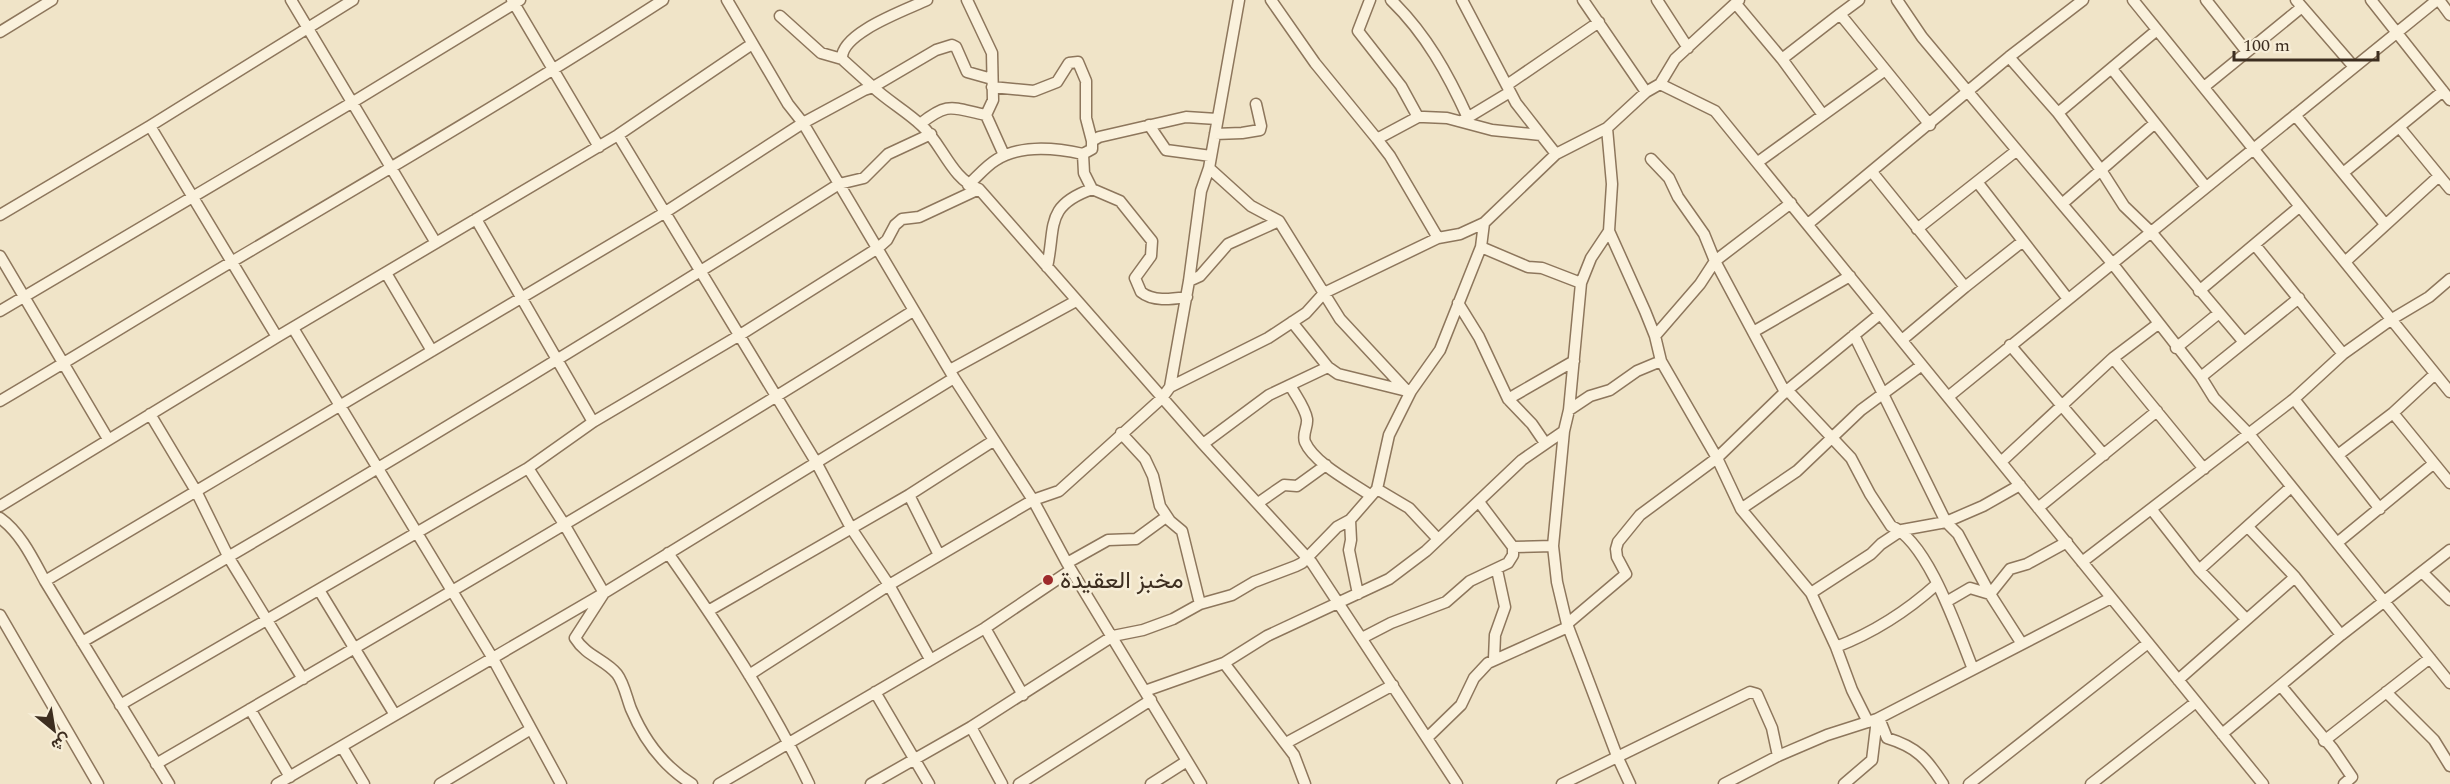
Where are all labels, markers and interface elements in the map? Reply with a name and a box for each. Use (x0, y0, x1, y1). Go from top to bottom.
scale bar (2234, 24, 2378, 62)
text: 100 m (2243, 32, 2290, 59)
place label: مخبز العقيدة (1060, 563, 1184, 599)
marker: مخبز العقيدة (1041, 573, 1055, 587)
north arrow (24, 700, 84, 760)
text: ش (47, 727, 75, 757)

